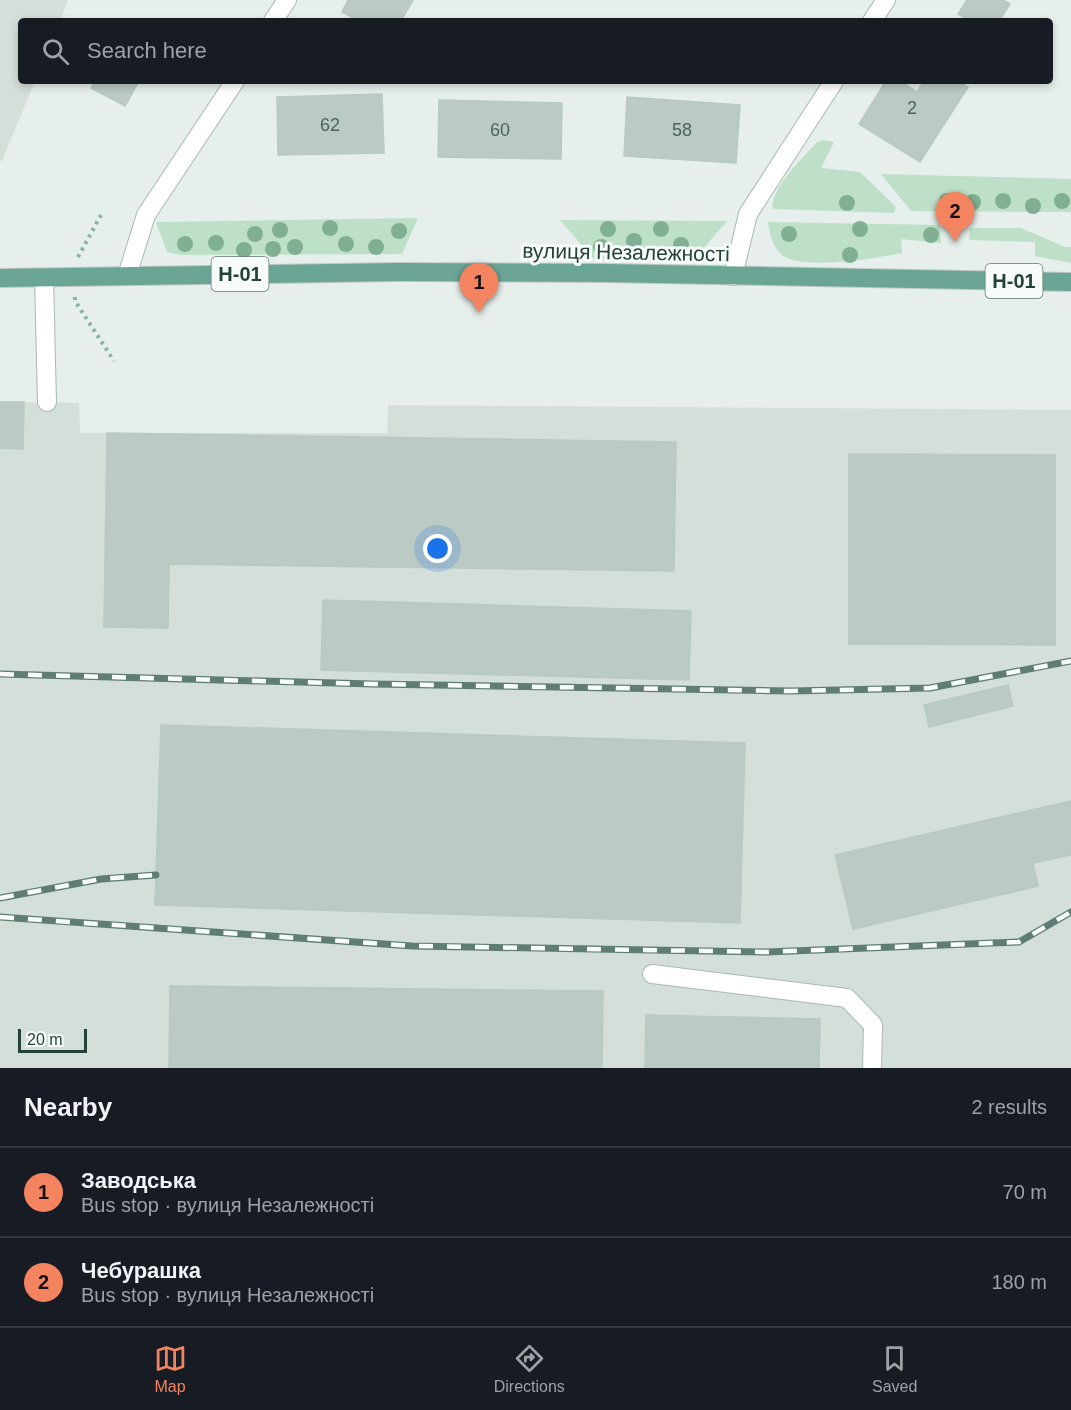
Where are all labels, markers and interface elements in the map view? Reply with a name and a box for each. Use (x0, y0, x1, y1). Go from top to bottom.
search box (18, 18, 1053, 84)
icon: search (39, 35, 72, 68)
text: Search here (87, 38, 207, 63)
house number: 2 (907, 98, 917, 118)
house number: 62 (320, 115, 340, 135)
house number: 60 (490, 120, 510, 140)
house number: 58 (672, 120, 692, 140)
pin: 2 (936, 192, 974, 242)
street label: вулиця Незалежності (522, 239, 730, 265)
road number: Н-01 (212, 257, 268, 291)
pin: 1 (460, 264, 498, 313)
road number: Н-01 (986, 264, 1042, 298)
your location (423, 534, 452, 563)
scale bar (18, 1026, 87, 1054)
text: 20 m (27, 1031, 63, 1048)
text: Nearby (24, 1092, 112, 1122)
text: 2 results (971, 1096, 1047, 1118)
text: Заводська (81, 1168, 196, 1193)
text: 1 (38, 1181, 49, 1203)
text: 70 m (1003, 1181, 1047, 1203)
text: Bus stop · вулиця Незалежності (81, 1194, 374, 1216)
text: Чебурашка (81, 1258, 201, 1283)
text: 2 (38, 1271, 49, 1293)
text: 180 m (991, 1271, 1047, 1293)
text: Bus stop · вулиця Незалежності (81, 1284, 374, 1306)
tab: Map (154, 1342, 187, 1396)
tab: Directions (494, 1342, 565, 1396)
tab: Saved (872, 1342, 917, 1396)

